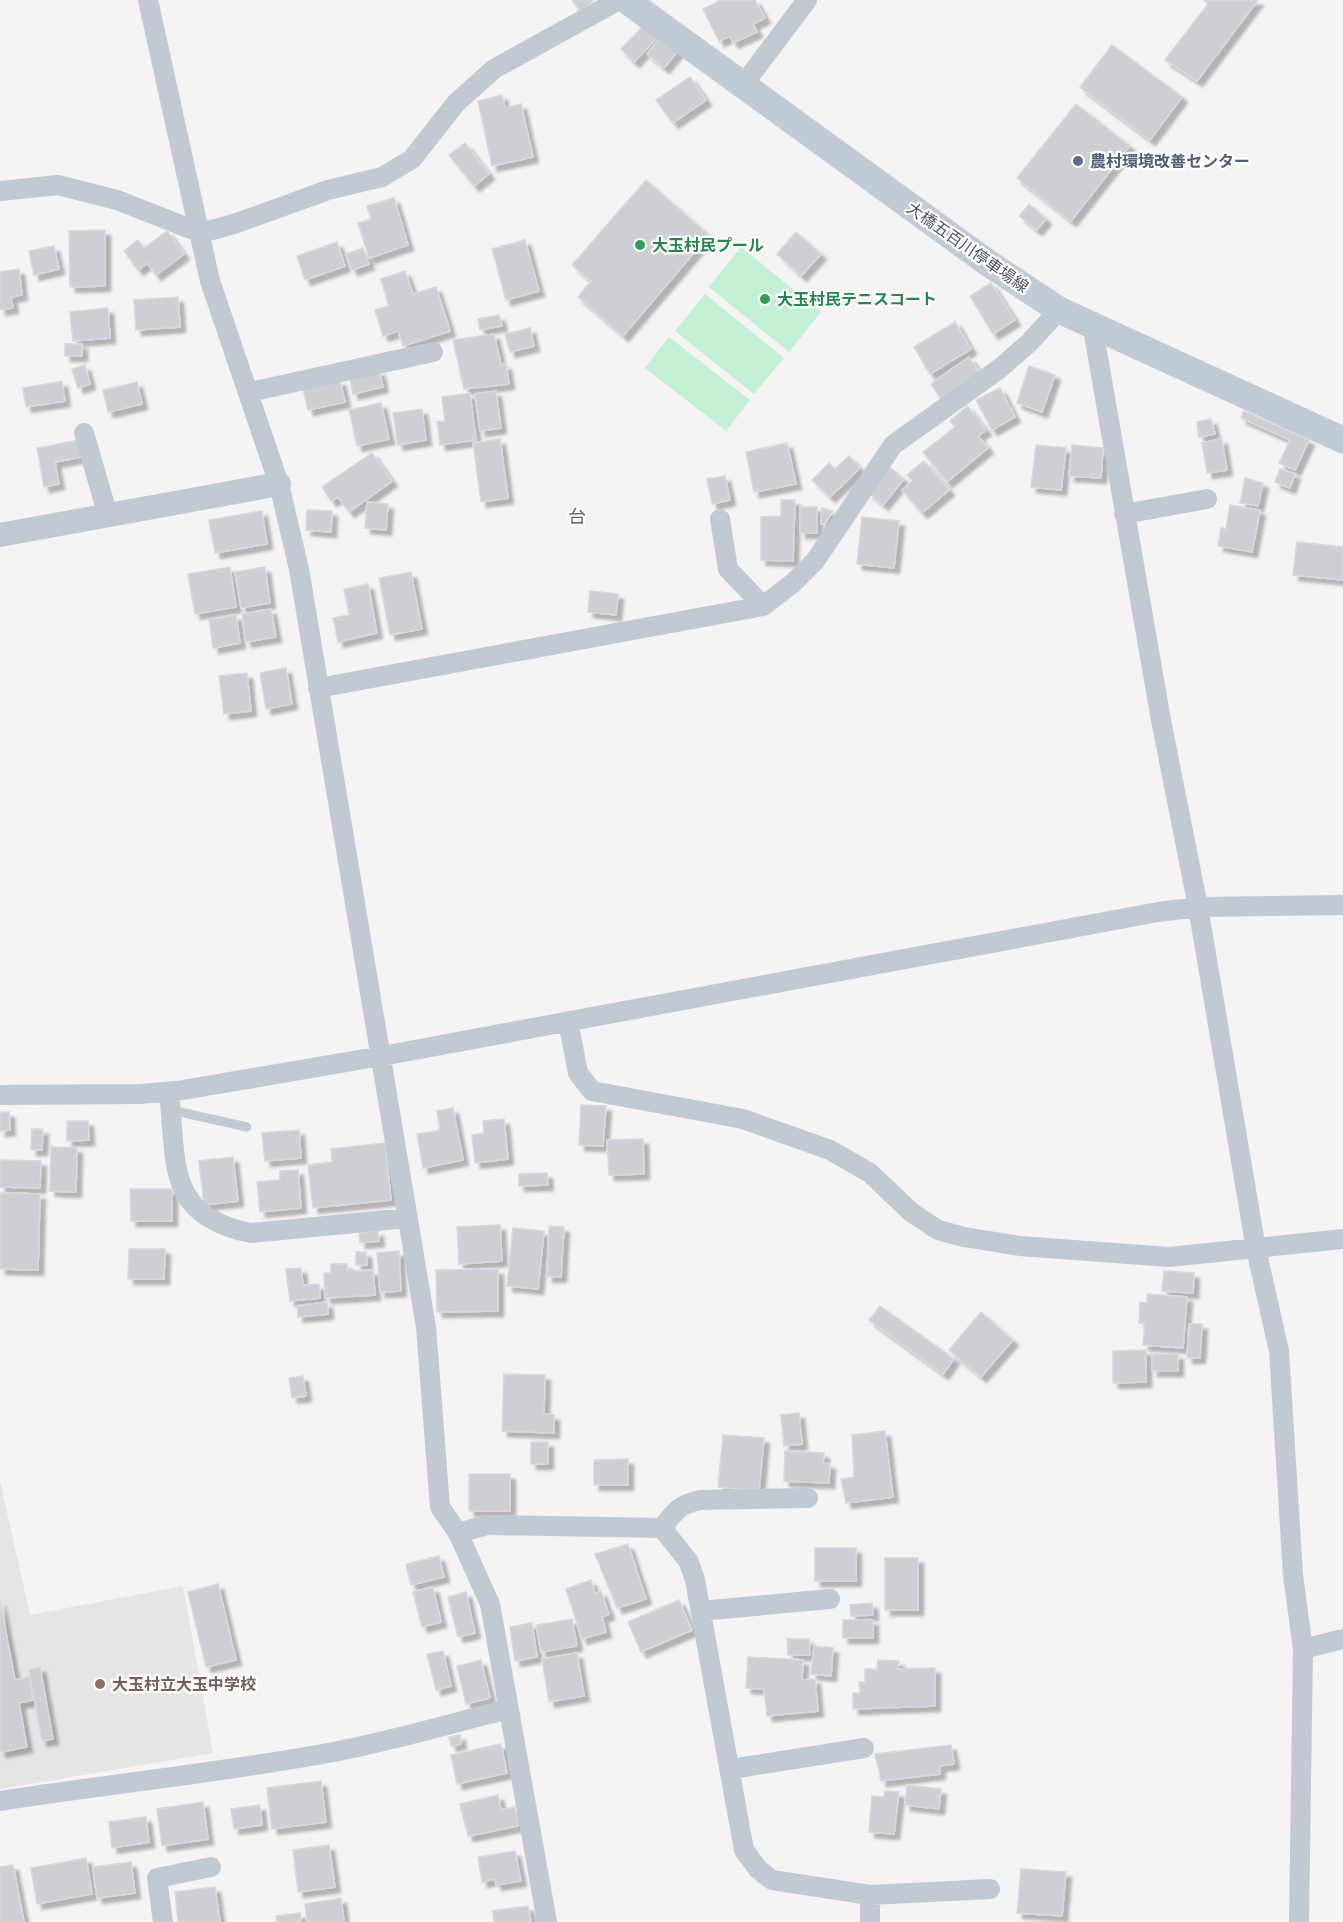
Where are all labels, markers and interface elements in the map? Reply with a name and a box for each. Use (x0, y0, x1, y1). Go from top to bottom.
place label: 農村環境改善センター (1090, 150, 1250, 173)
marker: 農村環境改善センター (1071, 154, 1085, 168)
street label: 大橋五百川停車場線 (902, 197, 1033, 298)
place label: 大玉村民プール (652, 234, 764, 257)
marker: 大玉村民プール (633, 238, 647, 252)
place label: 大玉村民テニスコート (777, 288, 937, 311)
marker: 大玉村民テニスコート (758, 292, 772, 306)
district label: 台 (568, 504, 586, 529)
place label: 大玉村立大玉中学校 (112, 1673, 256, 1696)
marker: 大玉村立大玉中学校 (93, 1677, 107, 1691)

